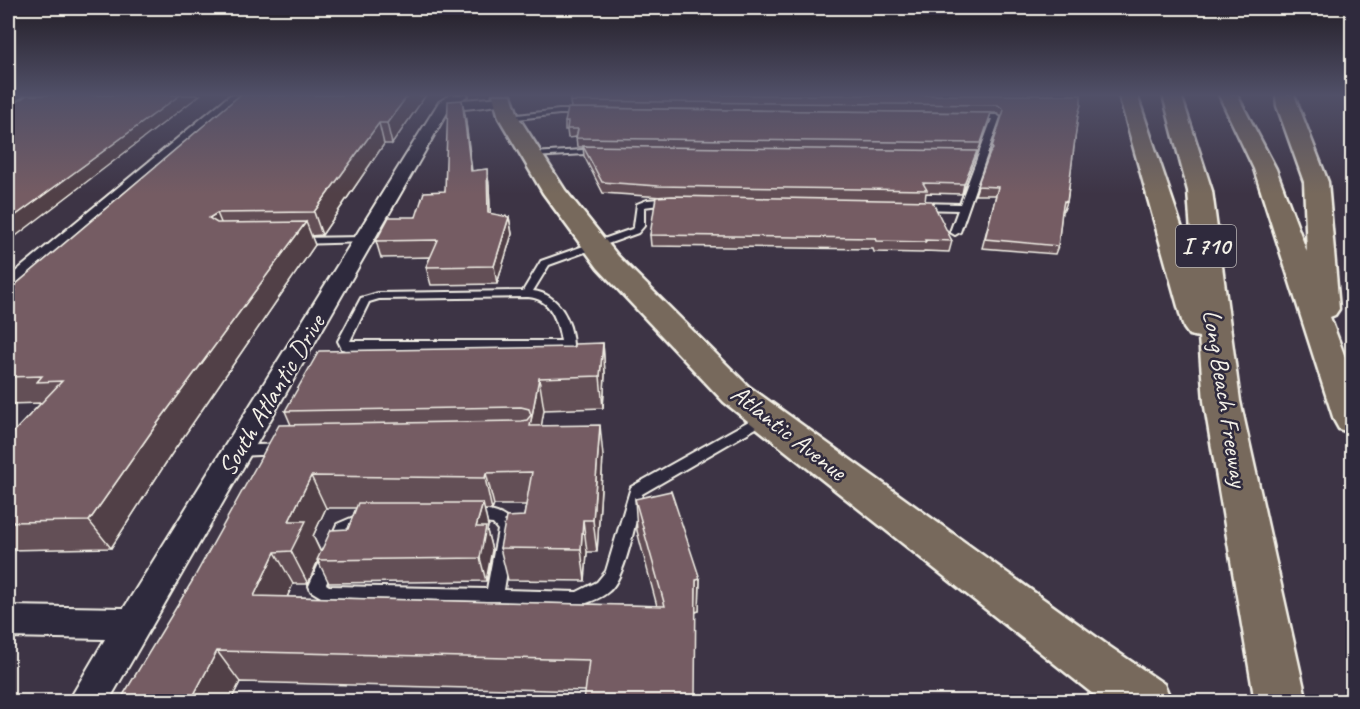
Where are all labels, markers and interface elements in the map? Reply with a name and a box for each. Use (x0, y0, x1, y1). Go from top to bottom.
road number: I 710 (1176, 225, 1236, 267)
street label: South Atlantic Drive (210, 306, 334, 482)
street label: Long Beach Freeway (1195, 307, 1256, 491)
street label: Atlantic Avenue (724, 377, 854, 489)

